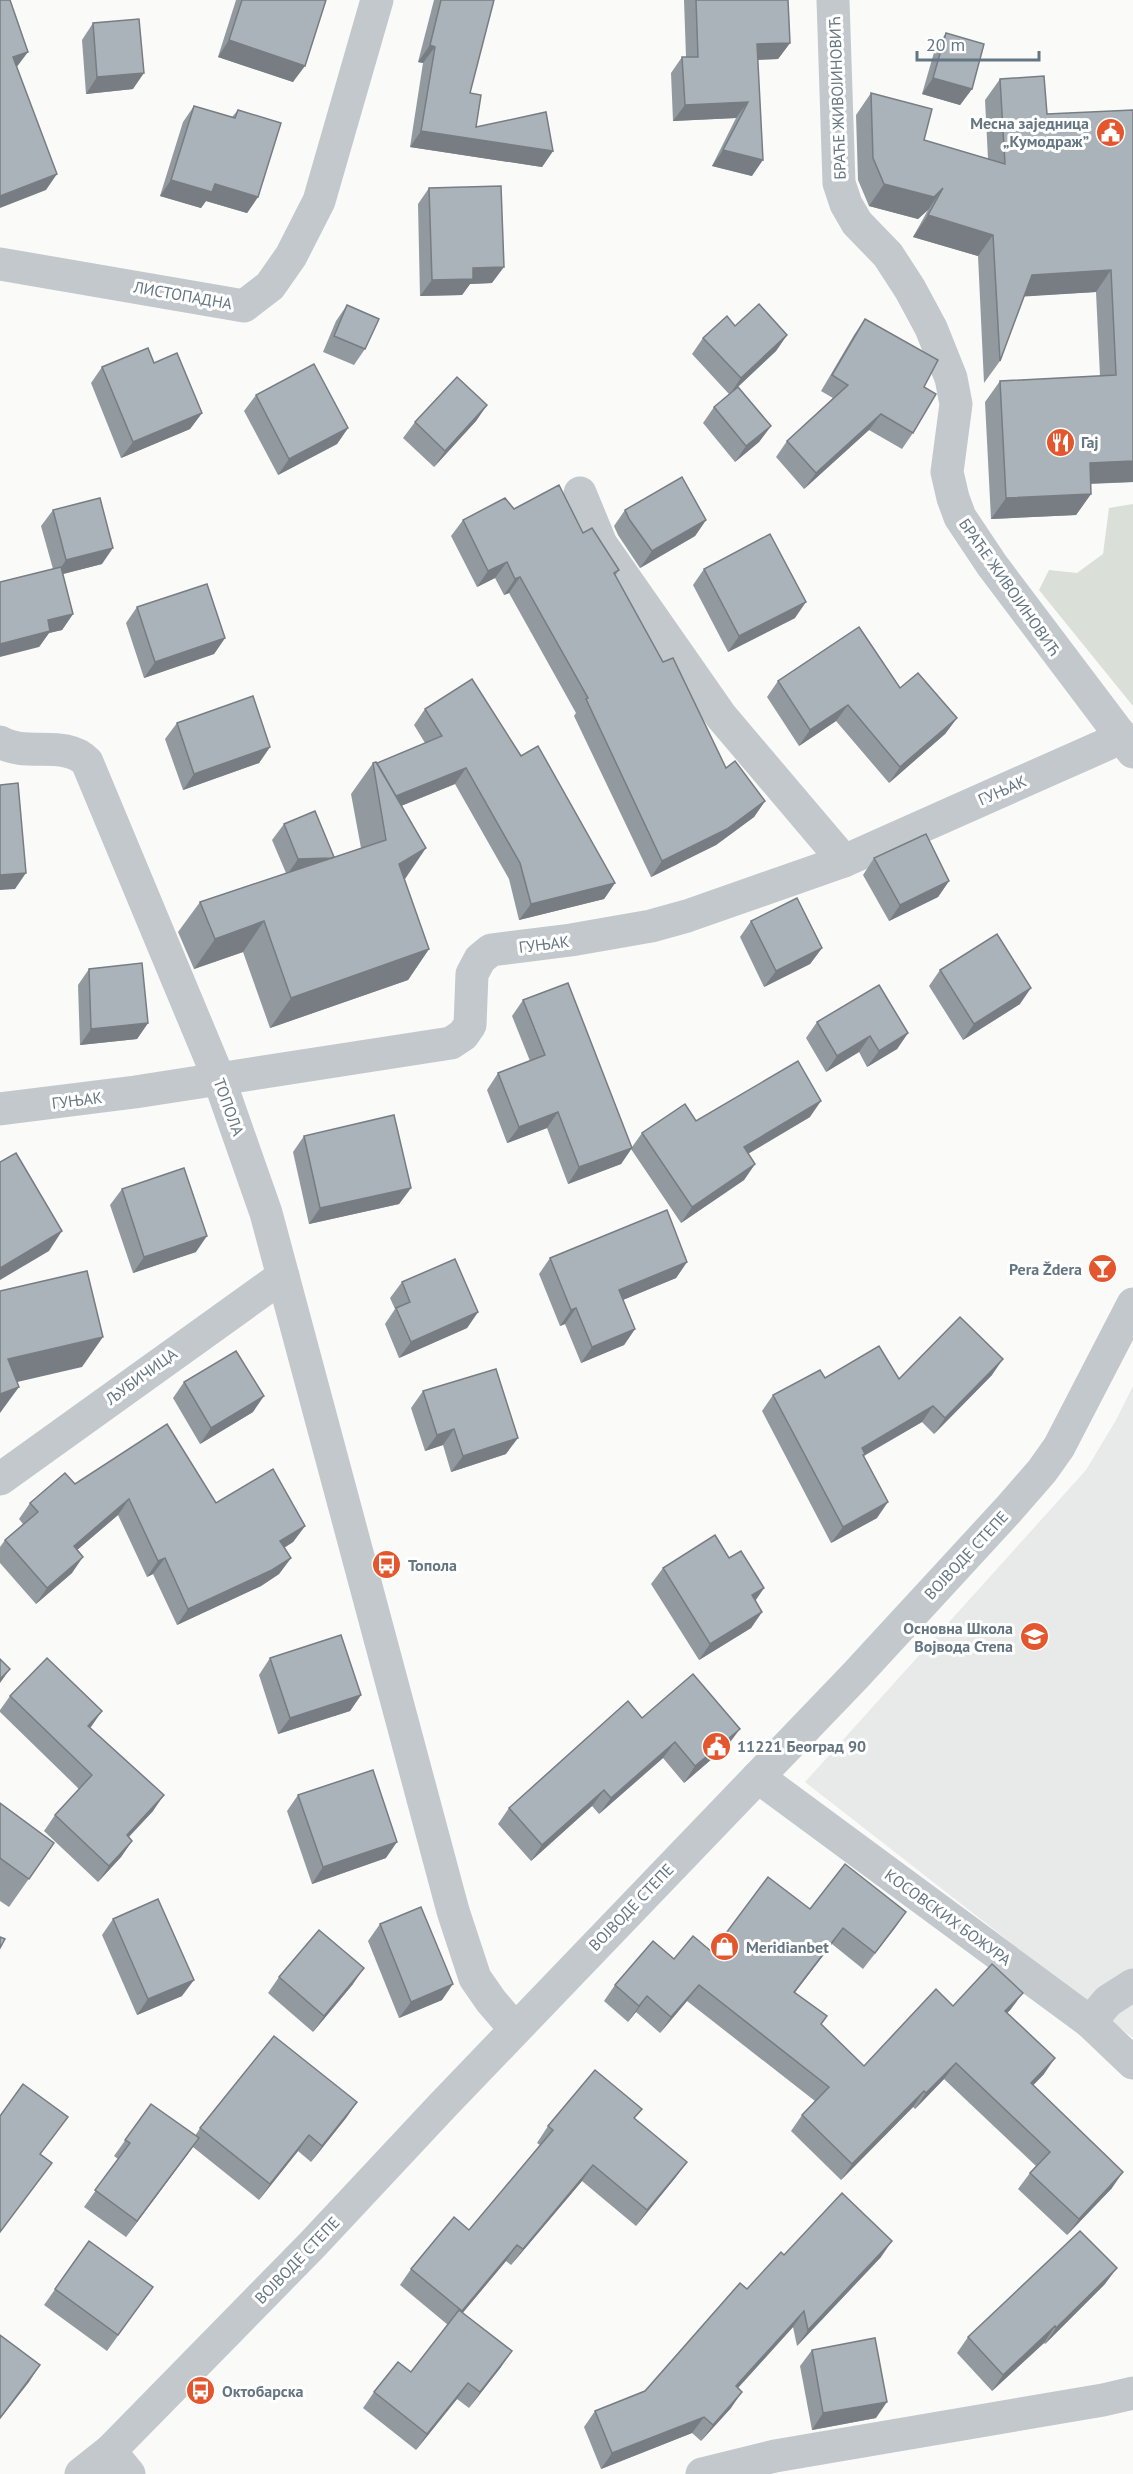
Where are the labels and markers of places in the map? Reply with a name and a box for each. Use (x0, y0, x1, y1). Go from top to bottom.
place label: Месна заједница „Кумодраж” (970, 113, 1089, 151)
public building icon: Месна заједница „Кумодраж” (1094, 116, 1126, 148)
restaurant icon: Гај (1044, 426, 1076, 458)
place label: Гај (1081, 432, 1099, 452)
bar icon: Pera Ždera (1087, 1253, 1119, 1285)
place label: Pera Ždera (1009, 1259, 1082, 1279)
bus stop icon: Топола (371, 1549, 403, 1581)
place label: Топола (408, 1555, 457, 1575)
place label: Основна Школа Војвода Степа (903, 1618, 1013, 1656)
school or university icon: Основна Школа Војвода Степа (1018, 1621, 1050, 1653)
public building icon: 11221 Београд 90 (700, 1730, 732, 1762)
place label: 11221 Београд 90 (737, 1736, 866, 1756)
shop icon: Meridianbet (709, 1931, 741, 1963)
place label: Meridianbet (746, 1937, 829, 1957)
bus stop icon: Октобарска (185, 2375, 217, 2407)
place label: Октобарска (222, 2381, 304, 2401)

